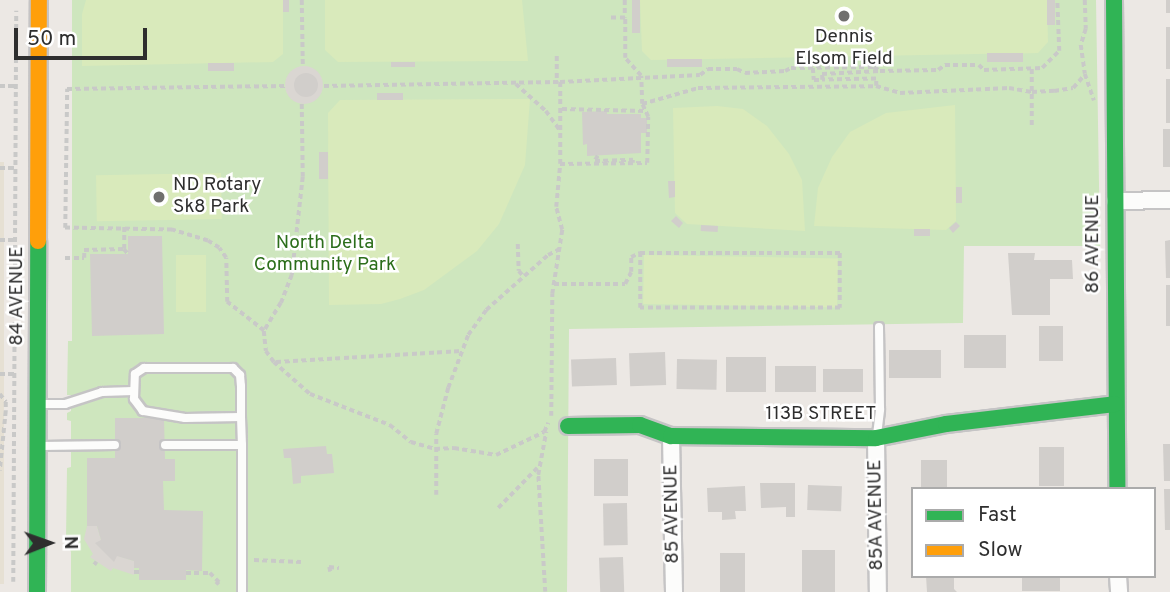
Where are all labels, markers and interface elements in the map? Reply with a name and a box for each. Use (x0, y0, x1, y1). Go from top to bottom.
marker: Dennis Elsom Field (836, 8, 852, 24)
scale bar (18, 14, 150, 58)
text: 50 m (27, 26, 76, 53)
place label: Dennis Elsom Field (795, 27, 893, 71)
place label: ND Rotary Sk8 Park (173, 175, 261, 219)
marker: ND Rotary Sk8 Park (151, 189, 167, 205)
street label: 86 AVENUE (1083, 194, 1105, 294)
park label: North Delta Community Park (254, 233, 396, 277)
street label: 84 AVENUE (7, 246, 29, 346)
street label: 113B STREET (766, 404, 876, 426)
street label: 85A AVENUE (865, 458, 889, 572)
street label: 85 AVENUE (661, 464, 685, 564)
legend (911, 487, 1156, 578)
text: Fast (978, 502, 1017, 529)
north arrow (14, 508, 84, 578)
text: N (58, 536, 82, 550)
text: Slow (978, 537, 1023, 564)

